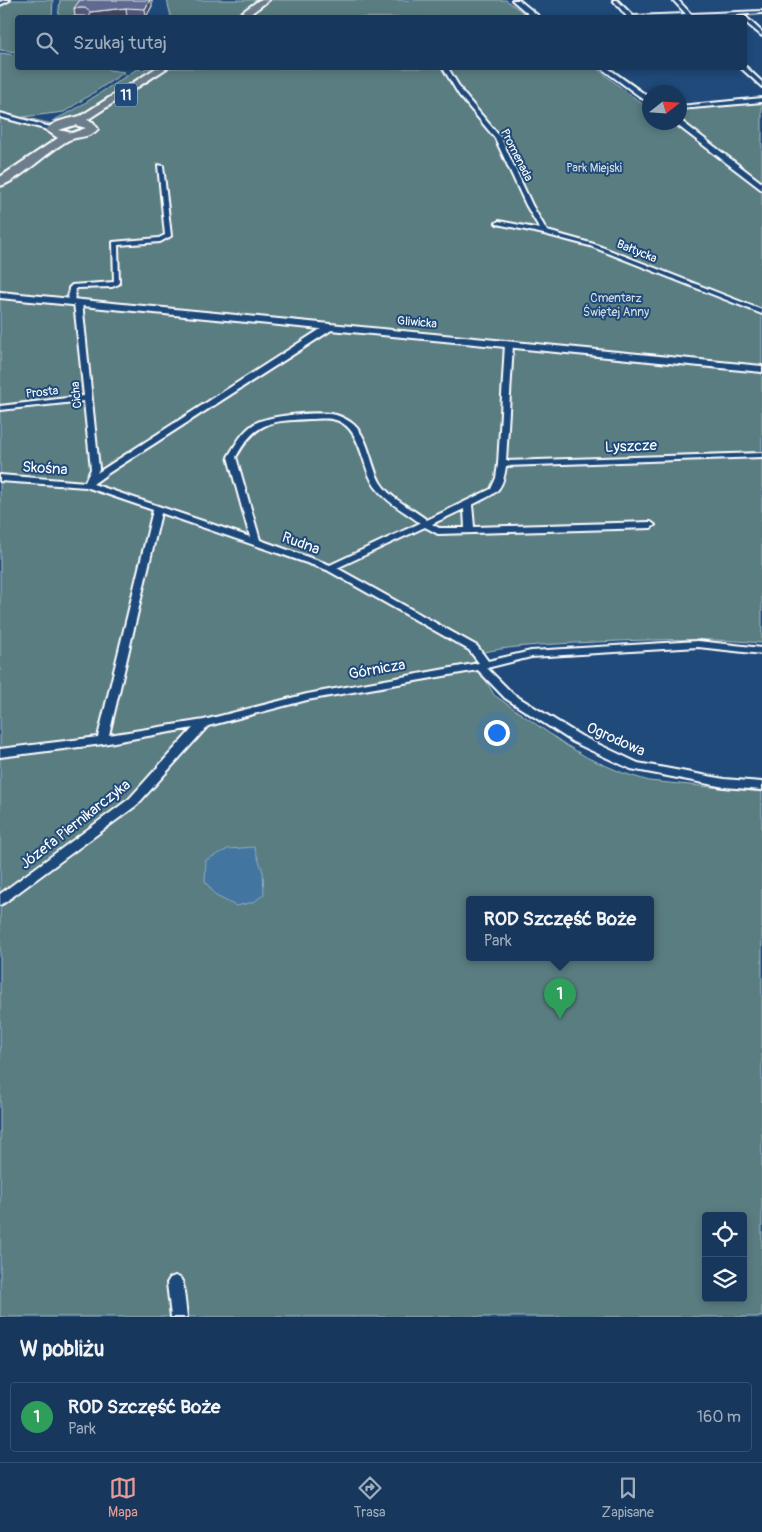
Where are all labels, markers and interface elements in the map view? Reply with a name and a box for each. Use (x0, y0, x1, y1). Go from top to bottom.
search box (15, 15, 747, 70)
icon: search (33, 29, 61, 57)
text: Szukaj tutaj (73, 31, 167, 55)
road number: 11 (115, 84, 137, 106)
north arrow (642, 85, 687, 130)
street label: Promenada (497, 127, 536, 184)
park label: Park Miejski (566, 161, 622, 176)
street label: Bałtycka (615, 237, 659, 266)
park label: Cmentarz Świętej Anny (583, 291, 649, 320)
street label: Gliwicka (397, 313, 438, 332)
street label: Cicha (68, 380, 85, 409)
street label: Prosta (25, 383, 59, 402)
street label: Lyszcze (605, 436, 658, 457)
street label: Skośna (22, 457, 68, 480)
street label: Rudna (279, 528, 322, 559)
street label: Górnicza (347, 655, 407, 684)
street label: Ogrodowa (583, 718, 648, 761)
your location (484, 720, 510, 746)
street label: Józefa Piernikarczyka (16, 775, 134, 873)
popup (466, 896, 654, 961)
text: ROD Szczęść Boże (484, 907, 636, 931)
text: Park (484, 931, 512, 951)
pin: 1 (544, 978, 576, 1019)
map controls (702, 1212, 747, 1302)
button: locate (702, 1212, 747, 1257)
button: layers (702, 1257, 747, 1302)
text: W pobliżu (20, 1336, 104, 1363)
text: ROD Szczęść Boże (68, 1395, 220, 1419)
text: 1 (34, 1407, 40, 1427)
text: 160 m (697, 1407, 741, 1427)
text: Park (68, 1419, 96, 1439)
tab: Mapa (108, 1474, 138, 1521)
tab: Trasa (354, 1474, 386, 1521)
tab: Zapisane (602, 1474, 654, 1521)

